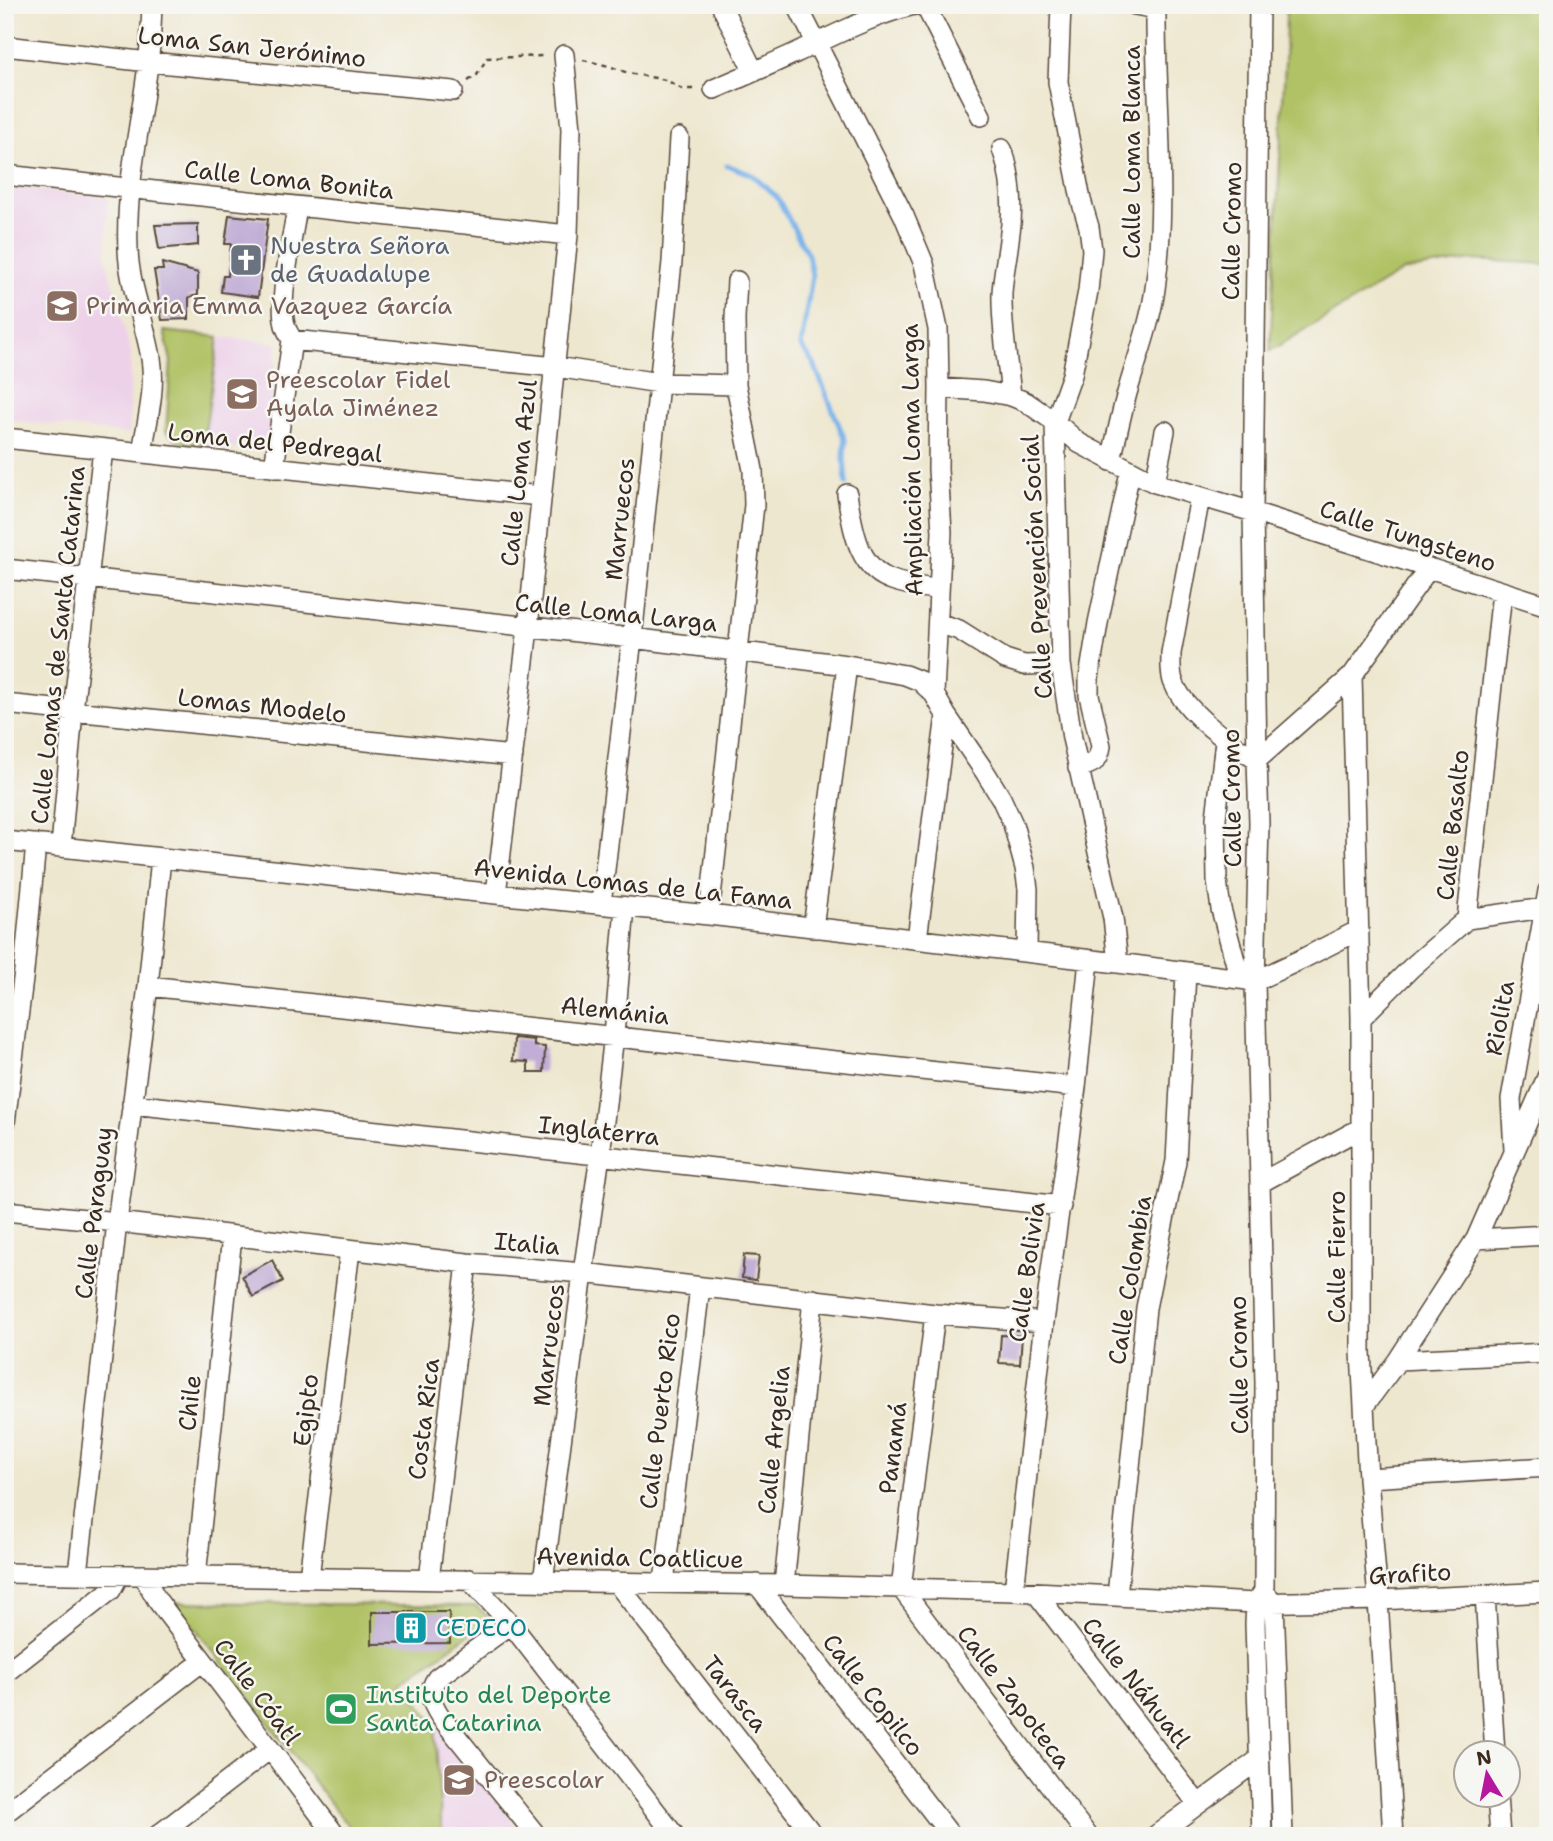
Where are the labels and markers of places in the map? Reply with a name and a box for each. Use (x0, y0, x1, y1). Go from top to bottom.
place label: Nuestra Señora de Guadalupe (270, 230, 449, 290)
church icon: Nuestra Señora de Guadalupe (227, 241, 265, 279)
school or university icon: Primaria Emma Vazquez García (43, 287, 81, 325)
place label: Primaria Emma Vazquez García (86, 290, 452, 322)
place label: Preescolar Fidel Ayala Jiménez (266, 364, 451, 424)
school or university icon: Preescolar Fidel Ayala Jiménez (223, 375, 261, 413)
building icon: CEDECO (392, 1609, 430, 1647)
place label: CEDECO (436, 1612, 527, 1644)
place label: Instituto del Deporte Santa Catarina (366, 1679, 612, 1739)
sports icon: Instituto del Deporte Santa Catarina (322, 1690, 360, 1728)
school or university icon: Preescolar (440, 1761, 478, 1799)
place label: Preescolar (484, 1764, 605, 1796)

